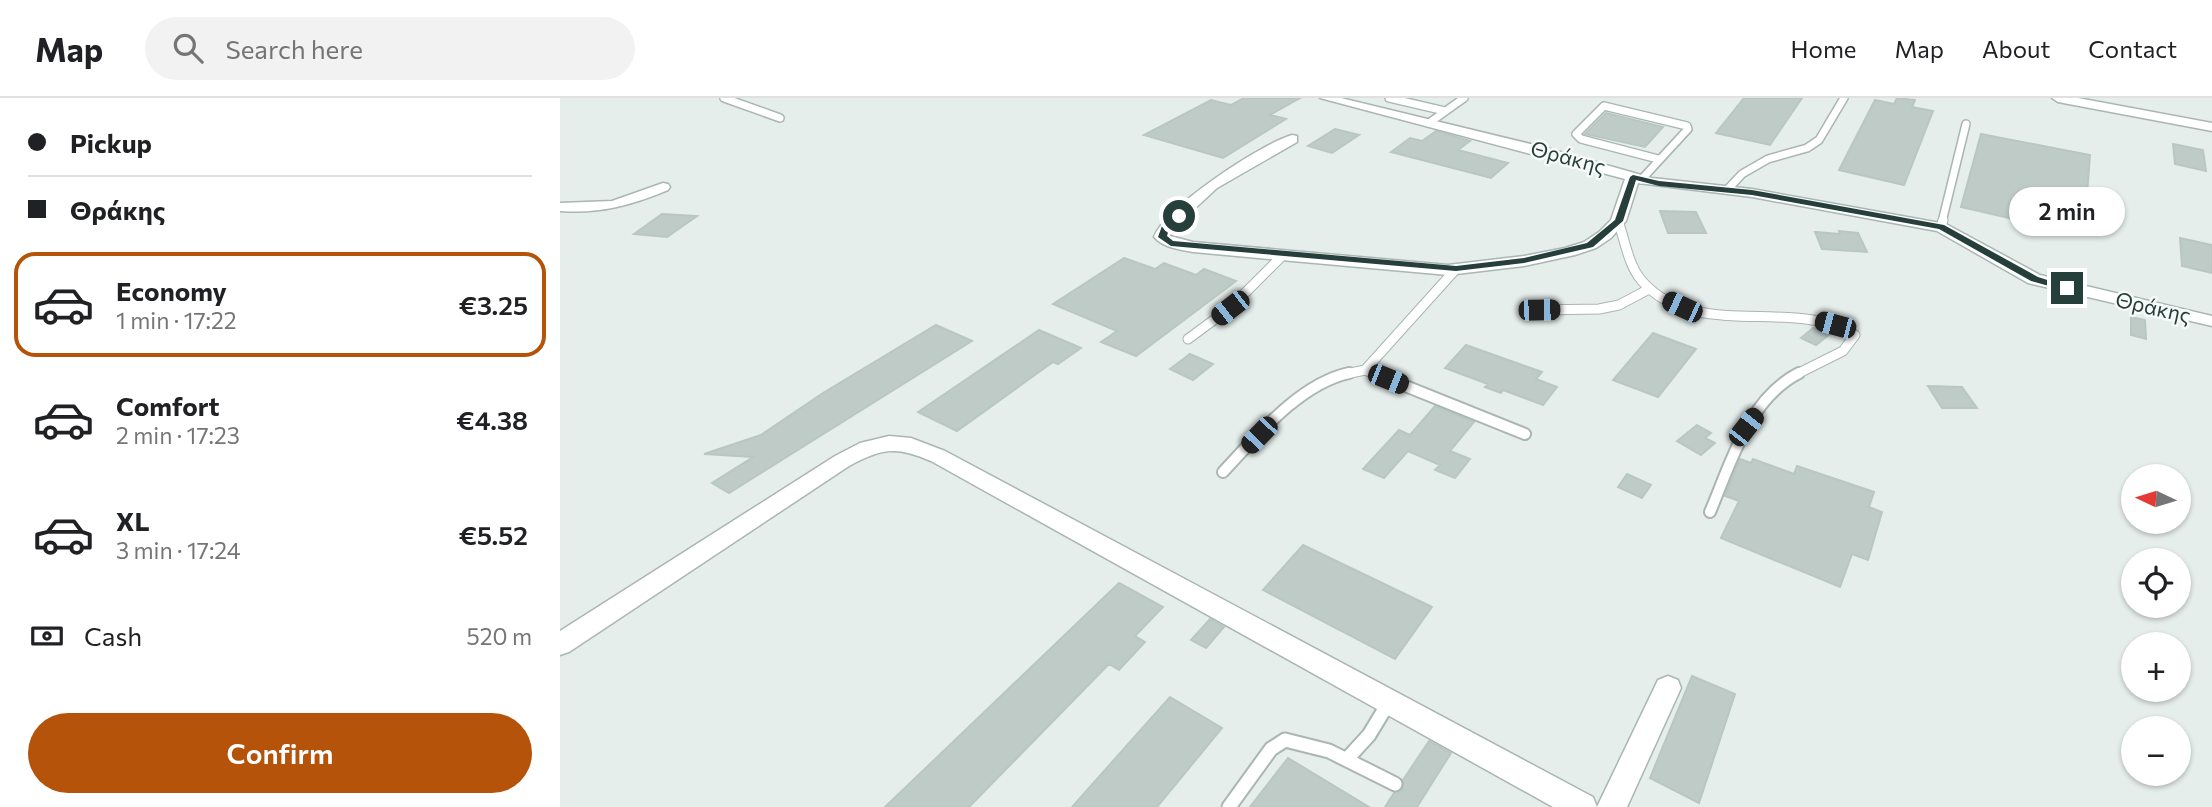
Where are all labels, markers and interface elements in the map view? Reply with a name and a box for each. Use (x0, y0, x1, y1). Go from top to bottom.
search box (145, 17, 635, 80)
text: Map (35, 28, 103, 69)
icon: search (169, 29, 207, 67)
text: Search here (225, 33, 363, 64)
text: Home (1791, 34, 1857, 63)
text: Map (1895, 34, 1944, 63)
text: About (1982, 34, 2050, 63)
text: Contact (2088, 34, 2177, 63)
text: Pickup (70, 127, 152, 158)
street label: Θράκης (1528, 135, 1608, 179)
callout: 2 min (2009, 186, 2125, 236)
text: Θράκης (70, 194, 165, 225)
text: 2 min (2039, 197, 2095, 225)
route start (1163, 200, 1195, 232)
route end (2051, 272, 2083, 304)
icon: car (32, 273, 95, 336)
text: Economy (116, 275, 227, 306)
street label: Θράκης (2113, 286, 2193, 327)
car (1207, 287, 1254, 329)
text: €3.25 (459, 289, 528, 320)
car (1659, 289, 1706, 325)
car (1518, 299, 1561, 321)
text: 1 min · 17:22 (116, 306, 237, 334)
car (1812, 309, 1859, 341)
car (1365, 361, 1412, 397)
icon: car (32, 388, 95, 451)
text: Comfort (116, 390, 219, 421)
text: €4.38 (456, 404, 528, 435)
car (1725, 404, 1768, 450)
car (1237, 413, 1282, 457)
text: 2 min · 17:23 (116, 421, 240, 449)
north arrow (2121, 464, 2191, 534)
map controls (2121, 464, 2191, 786)
icon: car (32, 503, 95, 566)
text: XL (116, 505, 150, 536)
text: €5.52 (459, 519, 528, 550)
text: 3 min · 17:24 (116, 536, 240, 564)
button: locate (2121, 548, 2191, 618)
icon: cash (28, 617, 66, 655)
text: Cash (84, 620, 142, 651)
text: 520 m (467, 622, 532, 650)
button: + (2121, 632, 2191, 702)
button: Confirm (28, 713, 532, 793)
button: − (2121, 716, 2191, 786)

